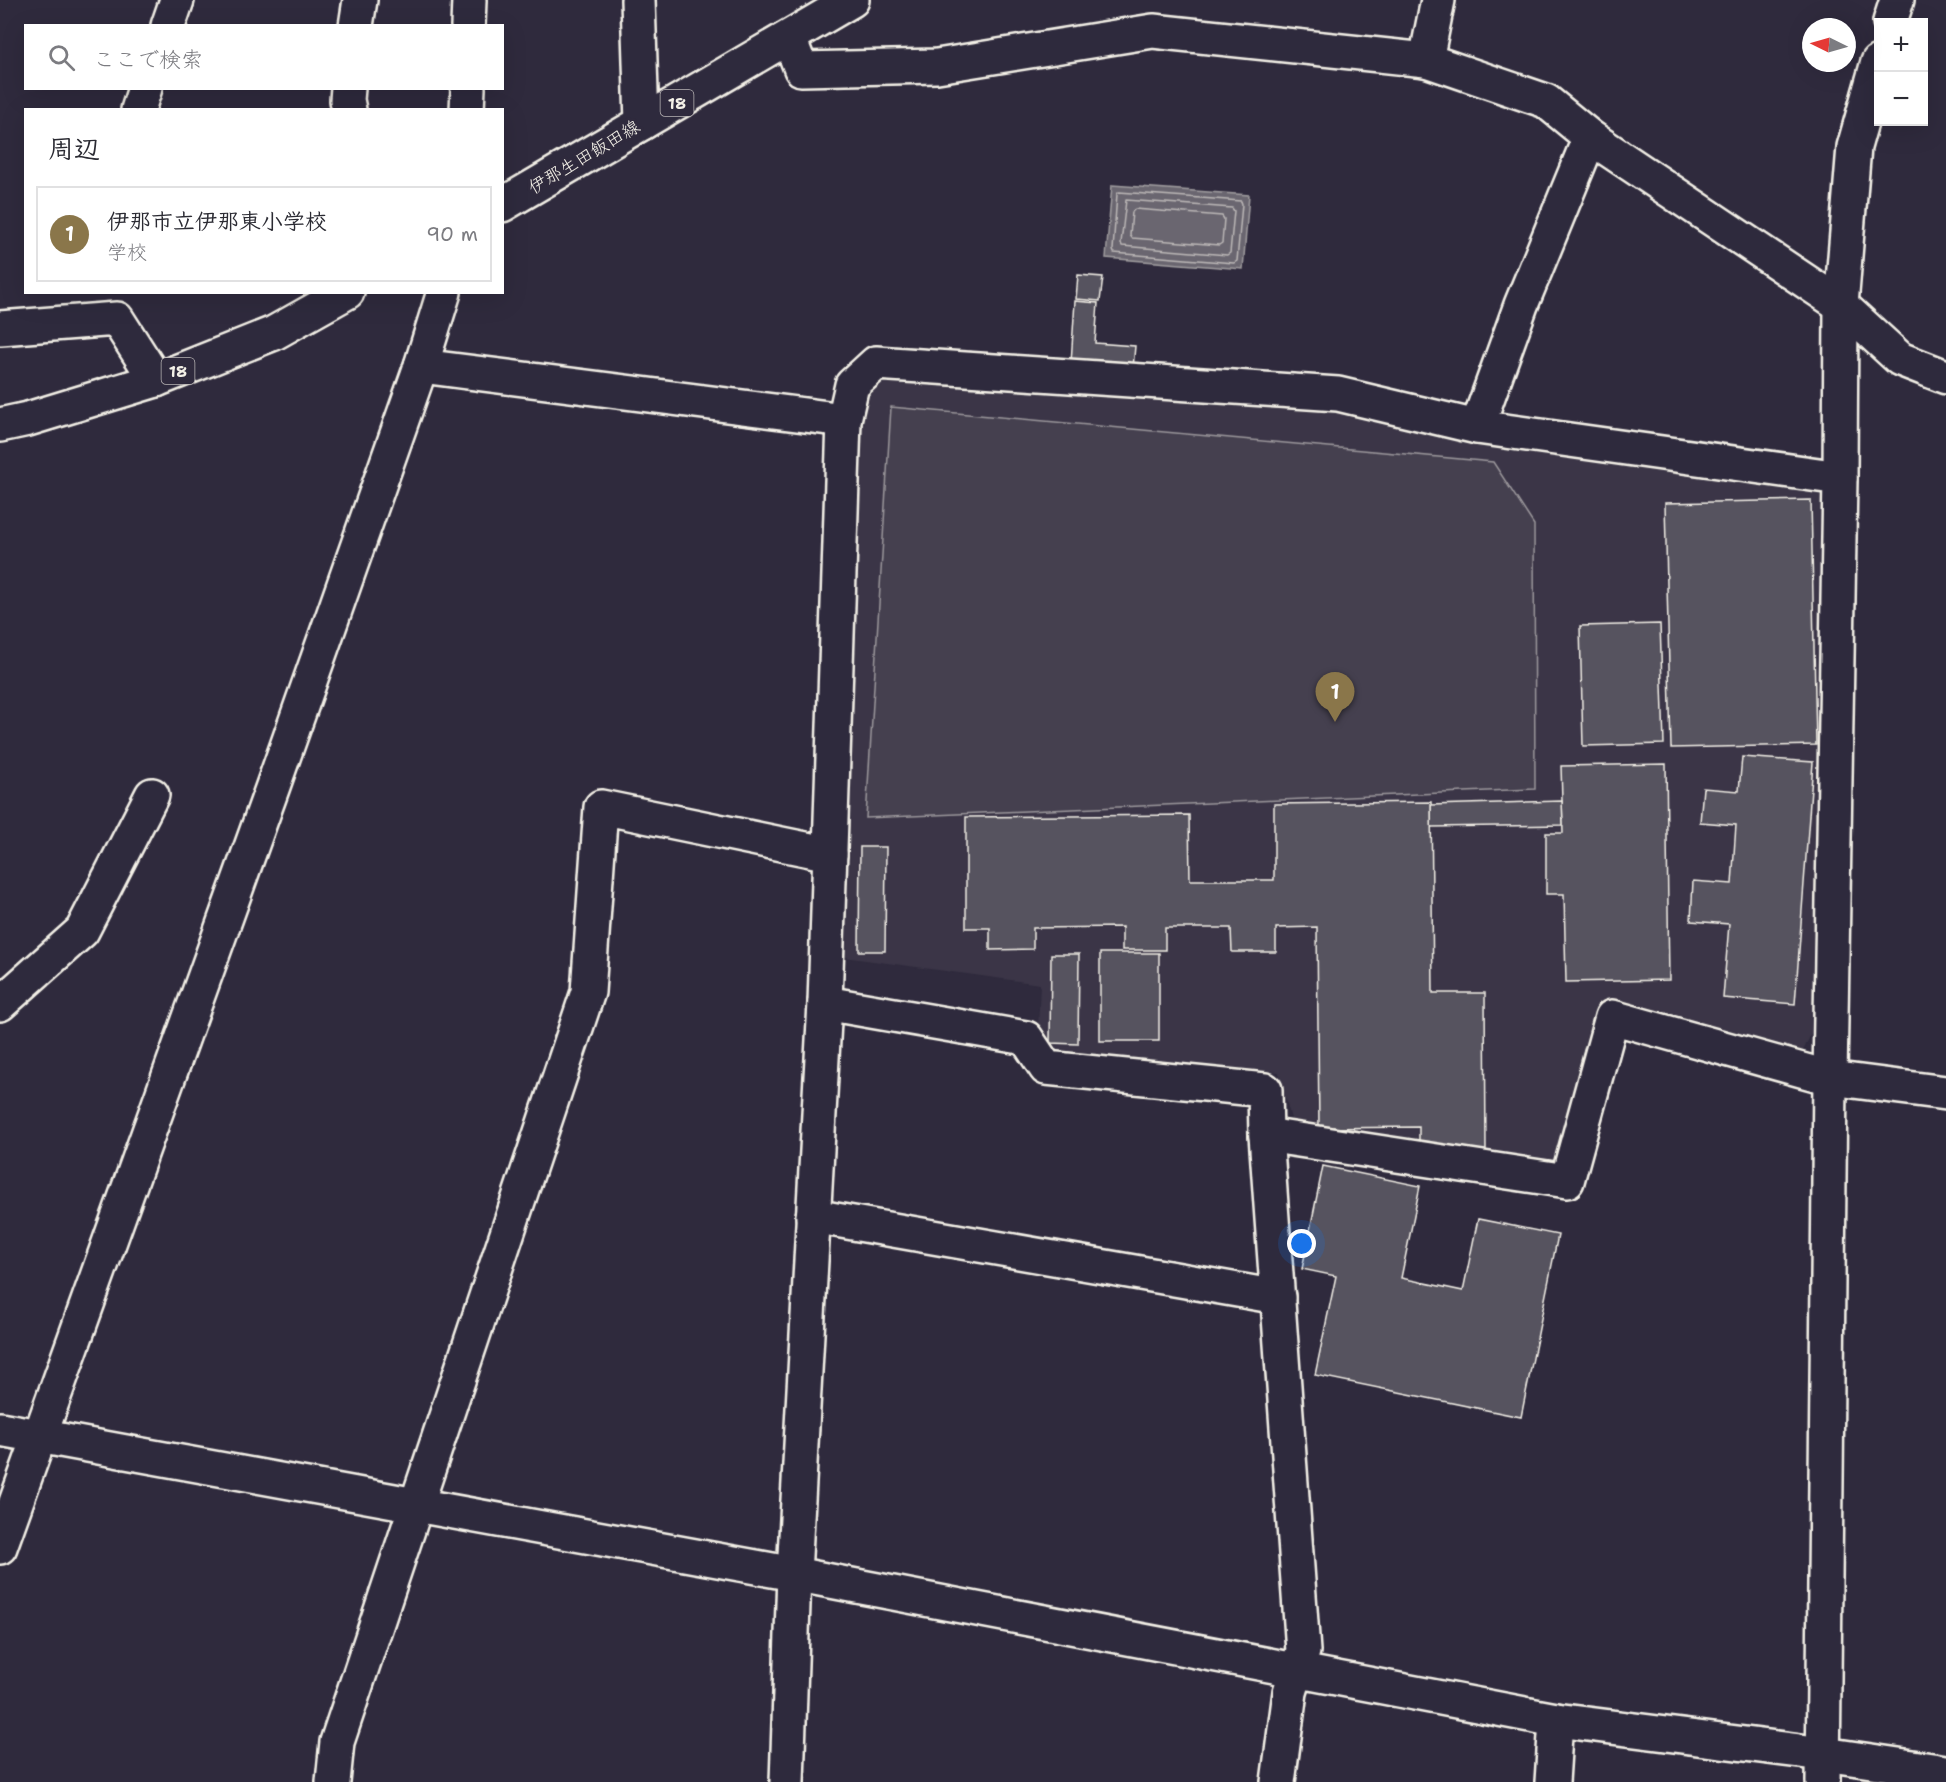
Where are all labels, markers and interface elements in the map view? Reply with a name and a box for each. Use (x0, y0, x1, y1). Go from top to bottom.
north arrow (1802, 18, 1856, 72)
map controls (1874, 18, 1928, 126)
button: + (1874, 18, 1928, 72)
search box (24, 24, 504, 90)
icon: search (45, 41, 78, 74)
text: ここで検索 (93, 45, 203, 74)
button: − (1874, 72, 1928, 126)
road number: 18 (660, 90, 694, 116)
street label: 伊那生田飯田線 (524, 114, 644, 200)
text: 周辺 (48, 131, 100, 166)
text: 伊那市立伊那東小学校 (107, 207, 327, 236)
text: 1 (65, 221, 74, 247)
text: 90 m (426, 221, 478, 247)
text: 学校 (107, 239, 147, 265)
road number: 18 (162, 358, 195, 384)
pin: 1 (1316, 672, 1354, 722)
your location (1287, 1229, 1316, 1258)

